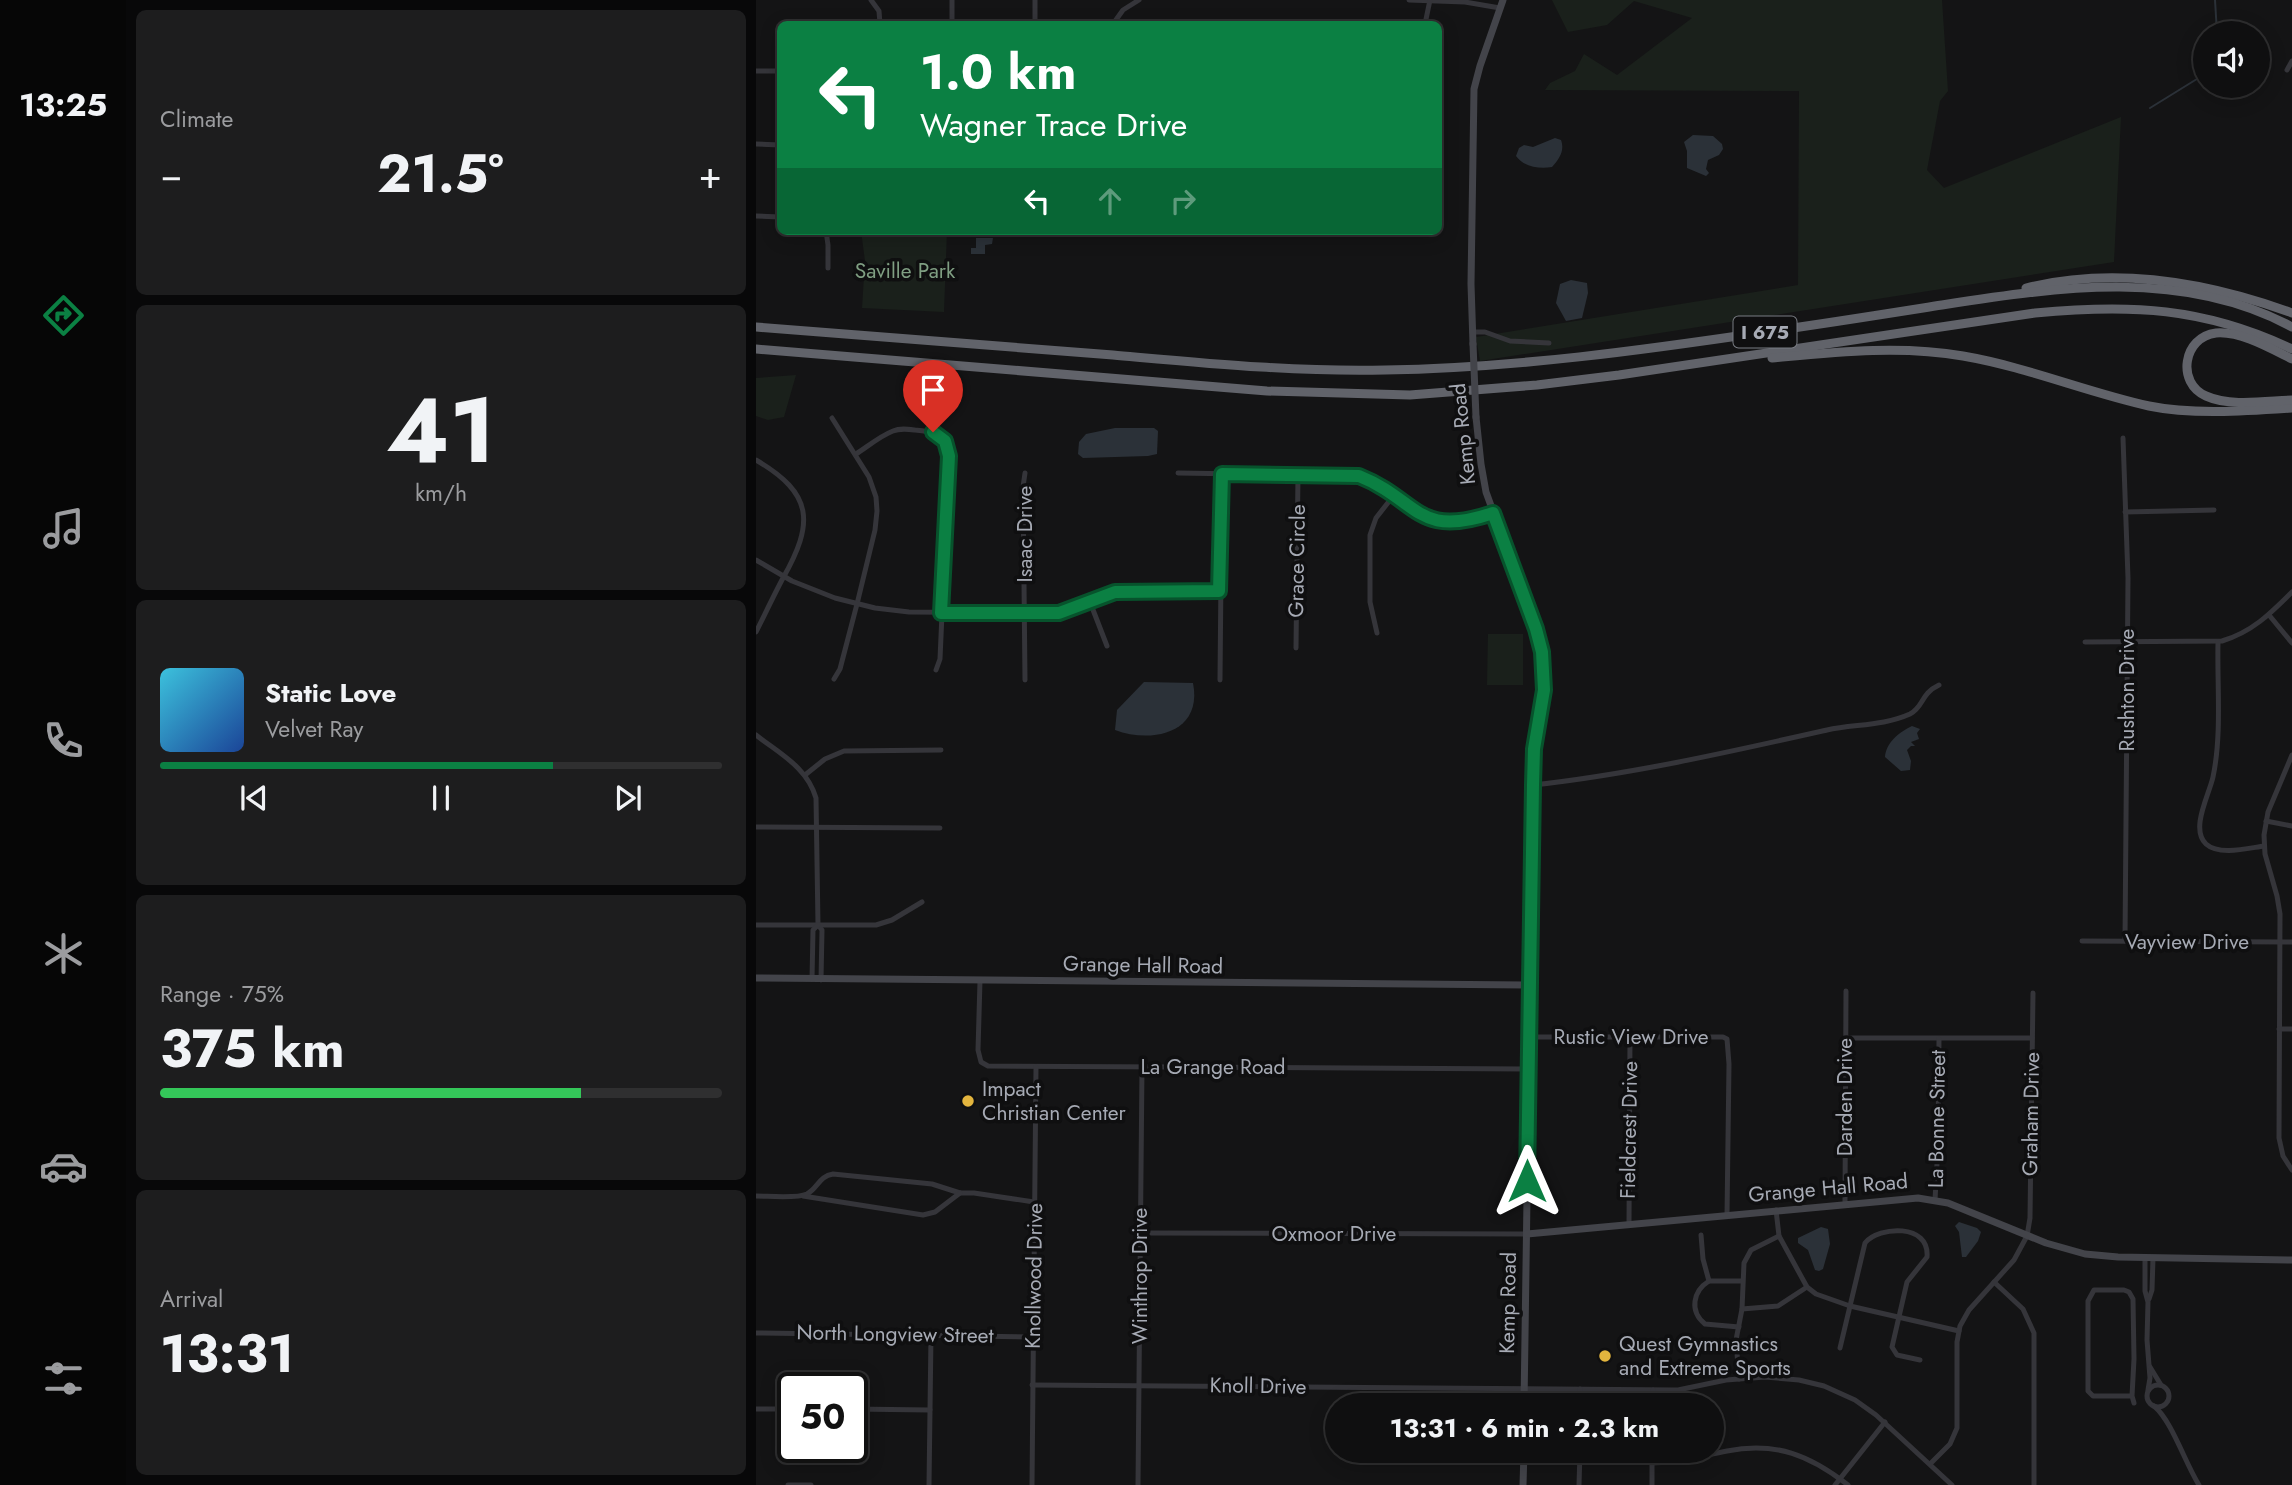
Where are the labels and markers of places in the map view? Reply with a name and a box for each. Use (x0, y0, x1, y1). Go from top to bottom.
pin (903, 360, 963, 432)
place label: Impact Christian Center (982, 1074, 1127, 1128)
marker: Impact Christian Center (960, 1093, 976, 1109)
place label: Quest Gymnastics and Extreme Sports (1619, 1329, 1791, 1383)
marker: Quest Gymnastics and Extreme Sports (1597, 1348, 1613, 1364)

